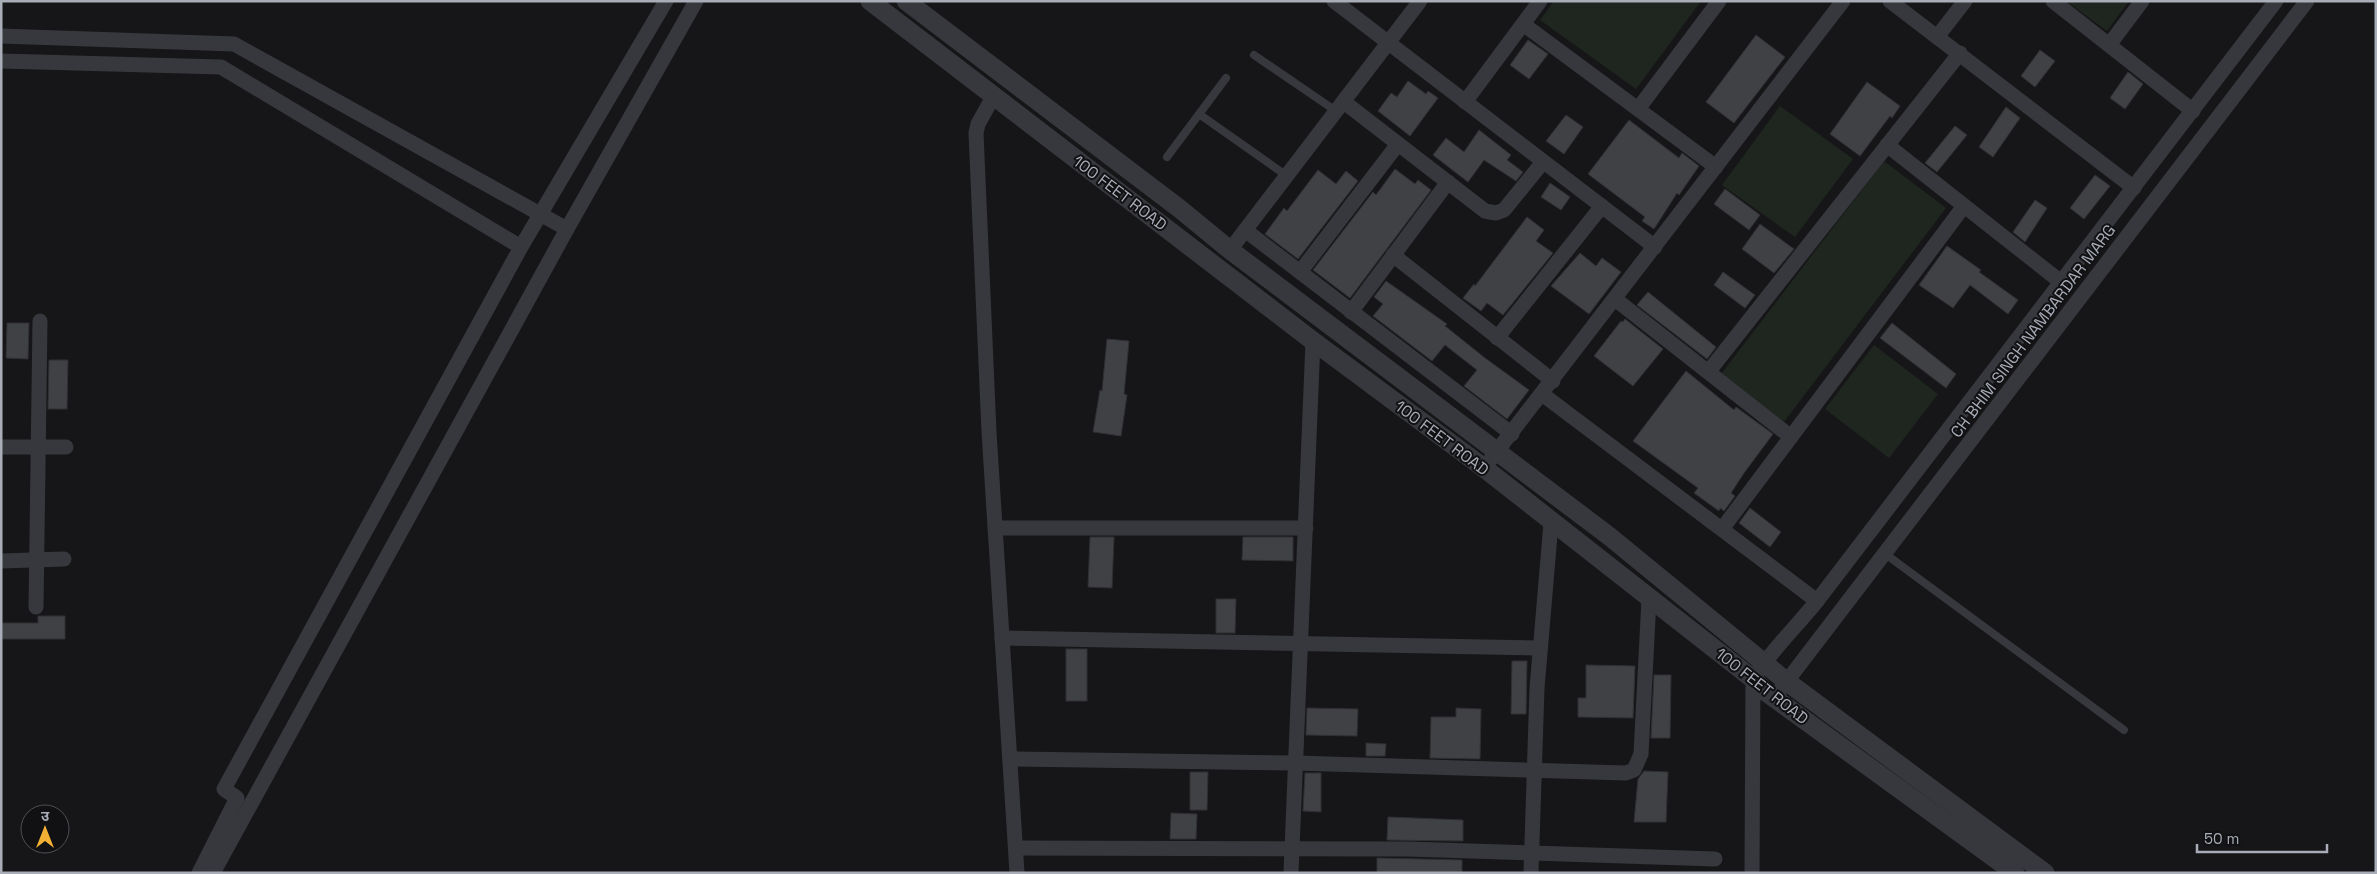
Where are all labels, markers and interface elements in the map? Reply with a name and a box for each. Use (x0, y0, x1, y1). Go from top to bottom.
street label: 100 FEET ROAD (1069, 151, 1171, 235)
street label: CH BHIM SINGH NAMBARDAR MARG (1946, 220, 2120, 442)
street label: 100 FEET ROAD (1391, 396, 1493, 480)
street label: 100 FEET ROAD (1711, 643, 1813, 729)
north arrow (20, 804, 70, 854)
text: उ (41, 807, 50, 825)
scale bar (2197, 822, 2327, 854)
text: 50 m (2204, 829, 2239, 848)

